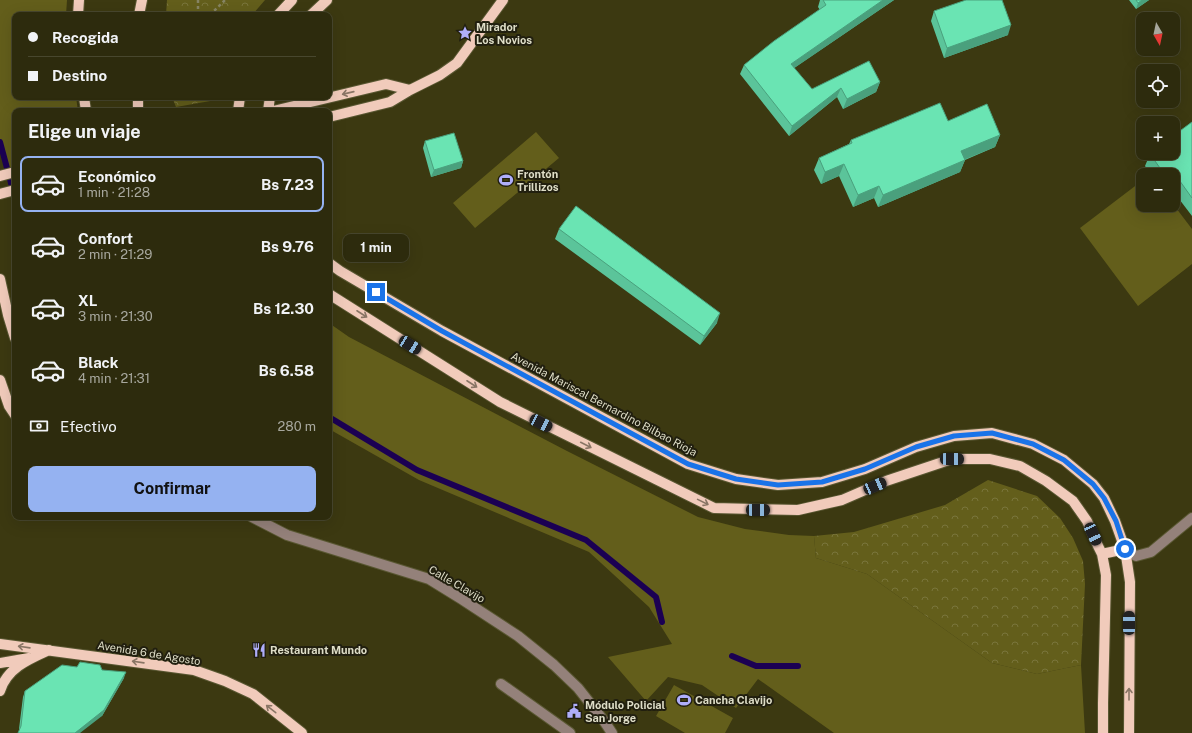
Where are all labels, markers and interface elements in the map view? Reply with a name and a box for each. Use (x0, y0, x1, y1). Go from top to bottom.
north arrow (1136, 12, 1180, 56)
map controls (1136, 12, 1180, 212)
place label: Mirador Los Novios (476, 21, 532, 46)
place icon: Mirador Los Novios (457, 25, 473, 41)
text: Recogida (52, 29, 119, 46)
button: locate (1136, 64, 1180, 108)
text: Destino (52, 67, 107, 84)
one-way arrow (342, 90, 355, 98)
button: + (1136, 116, 1180, 160)
text: Elige un viaje (28, 121, 141, 142)
icon: car (30, 166, 66, 202)
text: Económico (78, 168, 156, 185)
place label: Frontón Trillizos (517, 168, 559, 193)
button: − (1136, 168, 1180, 212)
sports icon: Frontón Trillizos (498, 172, 514, 188)
text: Bs 7.23 (261, 176, 314, 193)
text: 1 min · 21:28 (78, 185, 150, 200)
icon: car (30, 228, 66, 264)
text: Confort (78, 230, 133, 247)
callout: 1 min (343, 234, 409, 262)
text: Bs 9.76 (261, 238, 314, 255)
text: 1 min (360, 240, 392, 255)
text: 2 min · 21:29 (78, 247, 152, 262)
route end (367, 283, 385, 301)
icon: car (30, 290, 66, 326)
text: XL (78, 292, 97, 309)
text: Bs 12.30 (253, 300, 314, 317)
text: 3 min · 21:30 (78, 309, 153, 324)
one-way arrow (356, 310, 367, 318)
car (397, 334, 423, 356)
street label: Avenida Mariscal Bernardino Bilbao Rioja (509, 350, 699, 458)
icon: car (30, 352, 66, 388)
text: Black (78, 354, 118, 371)
text: Bs 6.58 (258, 362, 314, 379)
text: 4 min · 21:31 (78, 371, 150, 386)
one-way arrow (466, 380, 477, 388)
car (528, 412, 554, 434)
icon: cash (28, 415, 50, 437)
text: Efectivo (60, 418, 117, 435)
text: 280 m (278, 419, 316, 434)
one-way arrow (580, 442, 592, 449)
car (940, 453, 964, 465)
button: Confirmar (28, 466, 316, 512)
car (862, 476, 888, 496)
one-way arrow (697, 499, 709, 506)
car (746, 504, 770, 516)
car (1082, 521, 1104, 547)
route start (1116, 540, 1134, 558)
street label: Calle Clavijo (427, 563, 487, 605)
car (1123, 611, 1135, 635)
street label: Avenida 6 de Agosto (97, 639, 201, 667)
restaurant icon: Restaurant Mundo (251, 642, 267, 658)
one-way arrow (18, 643, 31, 651)
place label: Restaurant Mundo (270, 644, 367, 656)
one-way arrow (132, 658, 145, 666)
one-way arrow (1125, 688, 1133, 701)
sports icon: Cancha Clavijo (676, 692, 692, 708)
place label: Cancha Clavijo (695, 694, 772, 706)
place label: Módulo Policial San Jorge (585, 699, 666, 724)
public building icon: Módulo Policial San Jorge (566, 703, 582, 719)
one-way arrow (266, 705, 277, 713)

